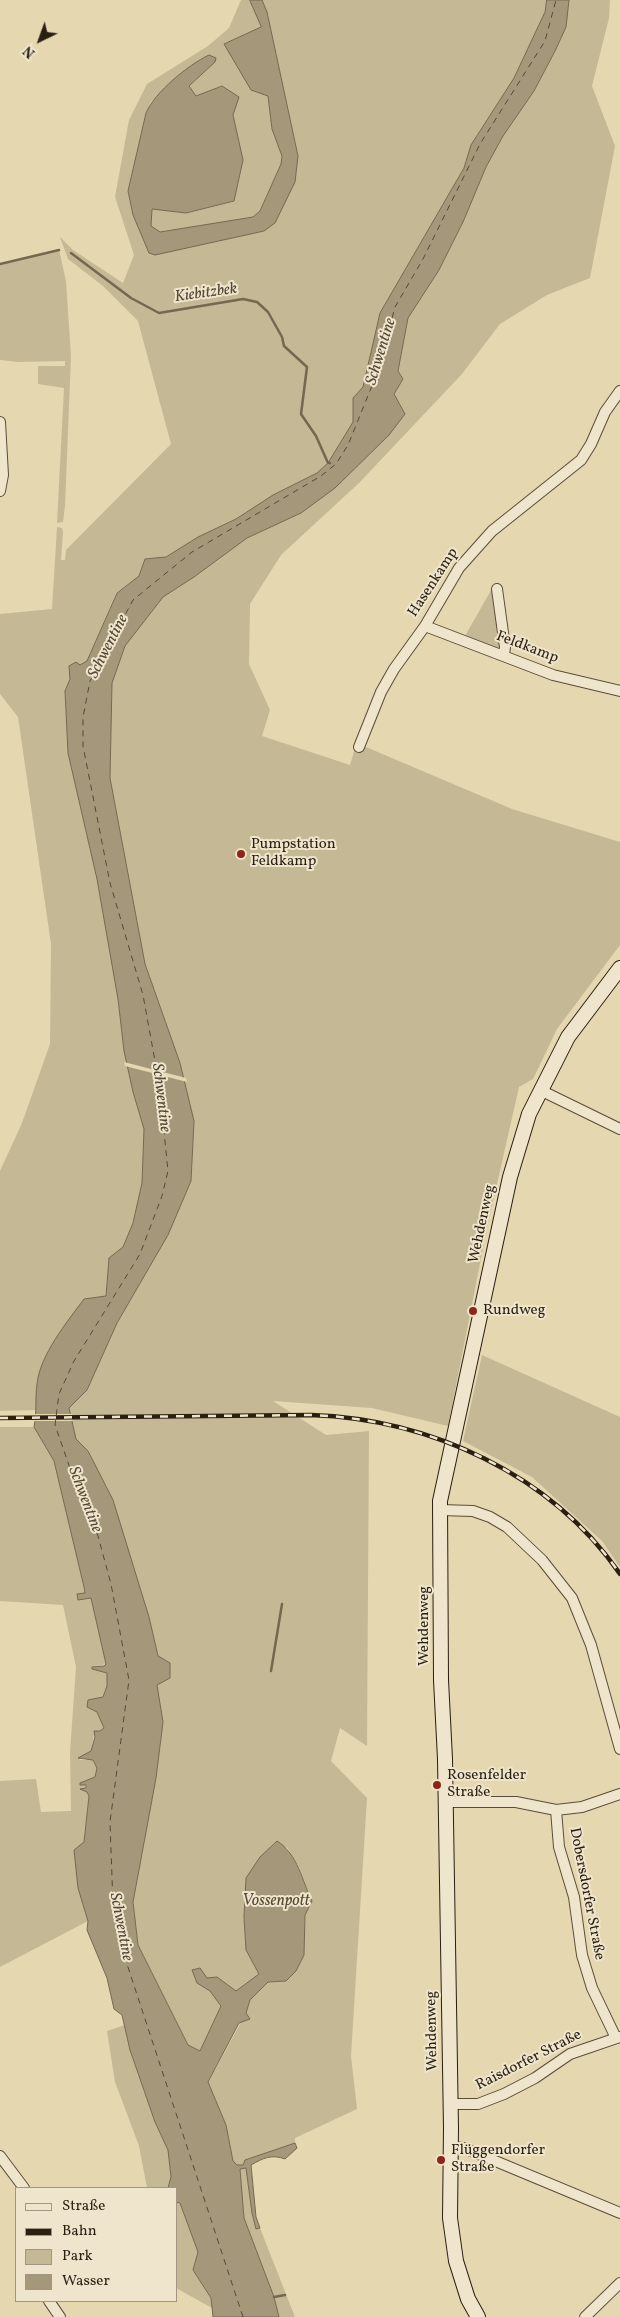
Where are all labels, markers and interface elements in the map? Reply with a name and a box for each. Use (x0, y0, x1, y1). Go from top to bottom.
north arrow (15, 15, 65, 65)
text: N (19, 41, 40, 62)
water label: Kiebitzbek (174, 280, 238, 308)
water label: Schwentine (363, 316, 401, 388)
street label: Hasenkamp (405, 545, 463, 621)
water label: Schwentine (85, 612, 133, 682)
street label: Feldkamp (493, 628, 561, 668)
place label: Pumpstation Feldkamp (251, 836, 336, 871)
marker: Pumpstation Feldkamp (235, 848, 247, 860)
water label: Schwentine (146, 1063, 174, 1133)
street label: Wehdenweg (466, 1183, 500, 1265)
place label: Rundweg (483, 1302, 545, 1320)
marker: Rundweg (467, 1305, 479, 1317)
water label: Schwentine (63, 1464, 105, 1536)
street label: Wehdenweg (416, 1586, 434, 1666)
place label: Rosenfelder Straße (447, 1767, 526, 1802)
marker: Rosenfelder Straße (431, 1779, 443, 1791)
street label: Dobersdorfer Straße (564, 1826, 608, 1962)
water label: Schwentine (104, 1891, 136, 1963)
water label: Vossenpott (242, 1892, 310, 1912)
street label: Wehdenweg (423, 1991, 443, 2071)
street label: Raisdorfer Straße (473, 2027, 585, 2095)
place label: Flüggendorfer Straße (451, 2142, 545, 2177)
marker: Flüggendorfer Straße (435, 2154, 447, 2166)
legend (15, 2187, 178, 2302)
text: Straße (62, 2196, 105, 2217)
text: Bahn (62, 2221, 97, 2242)
text: Park (62, 2246, 93, 2267)
text: Wasser (62, 2271, 110, 2292)

